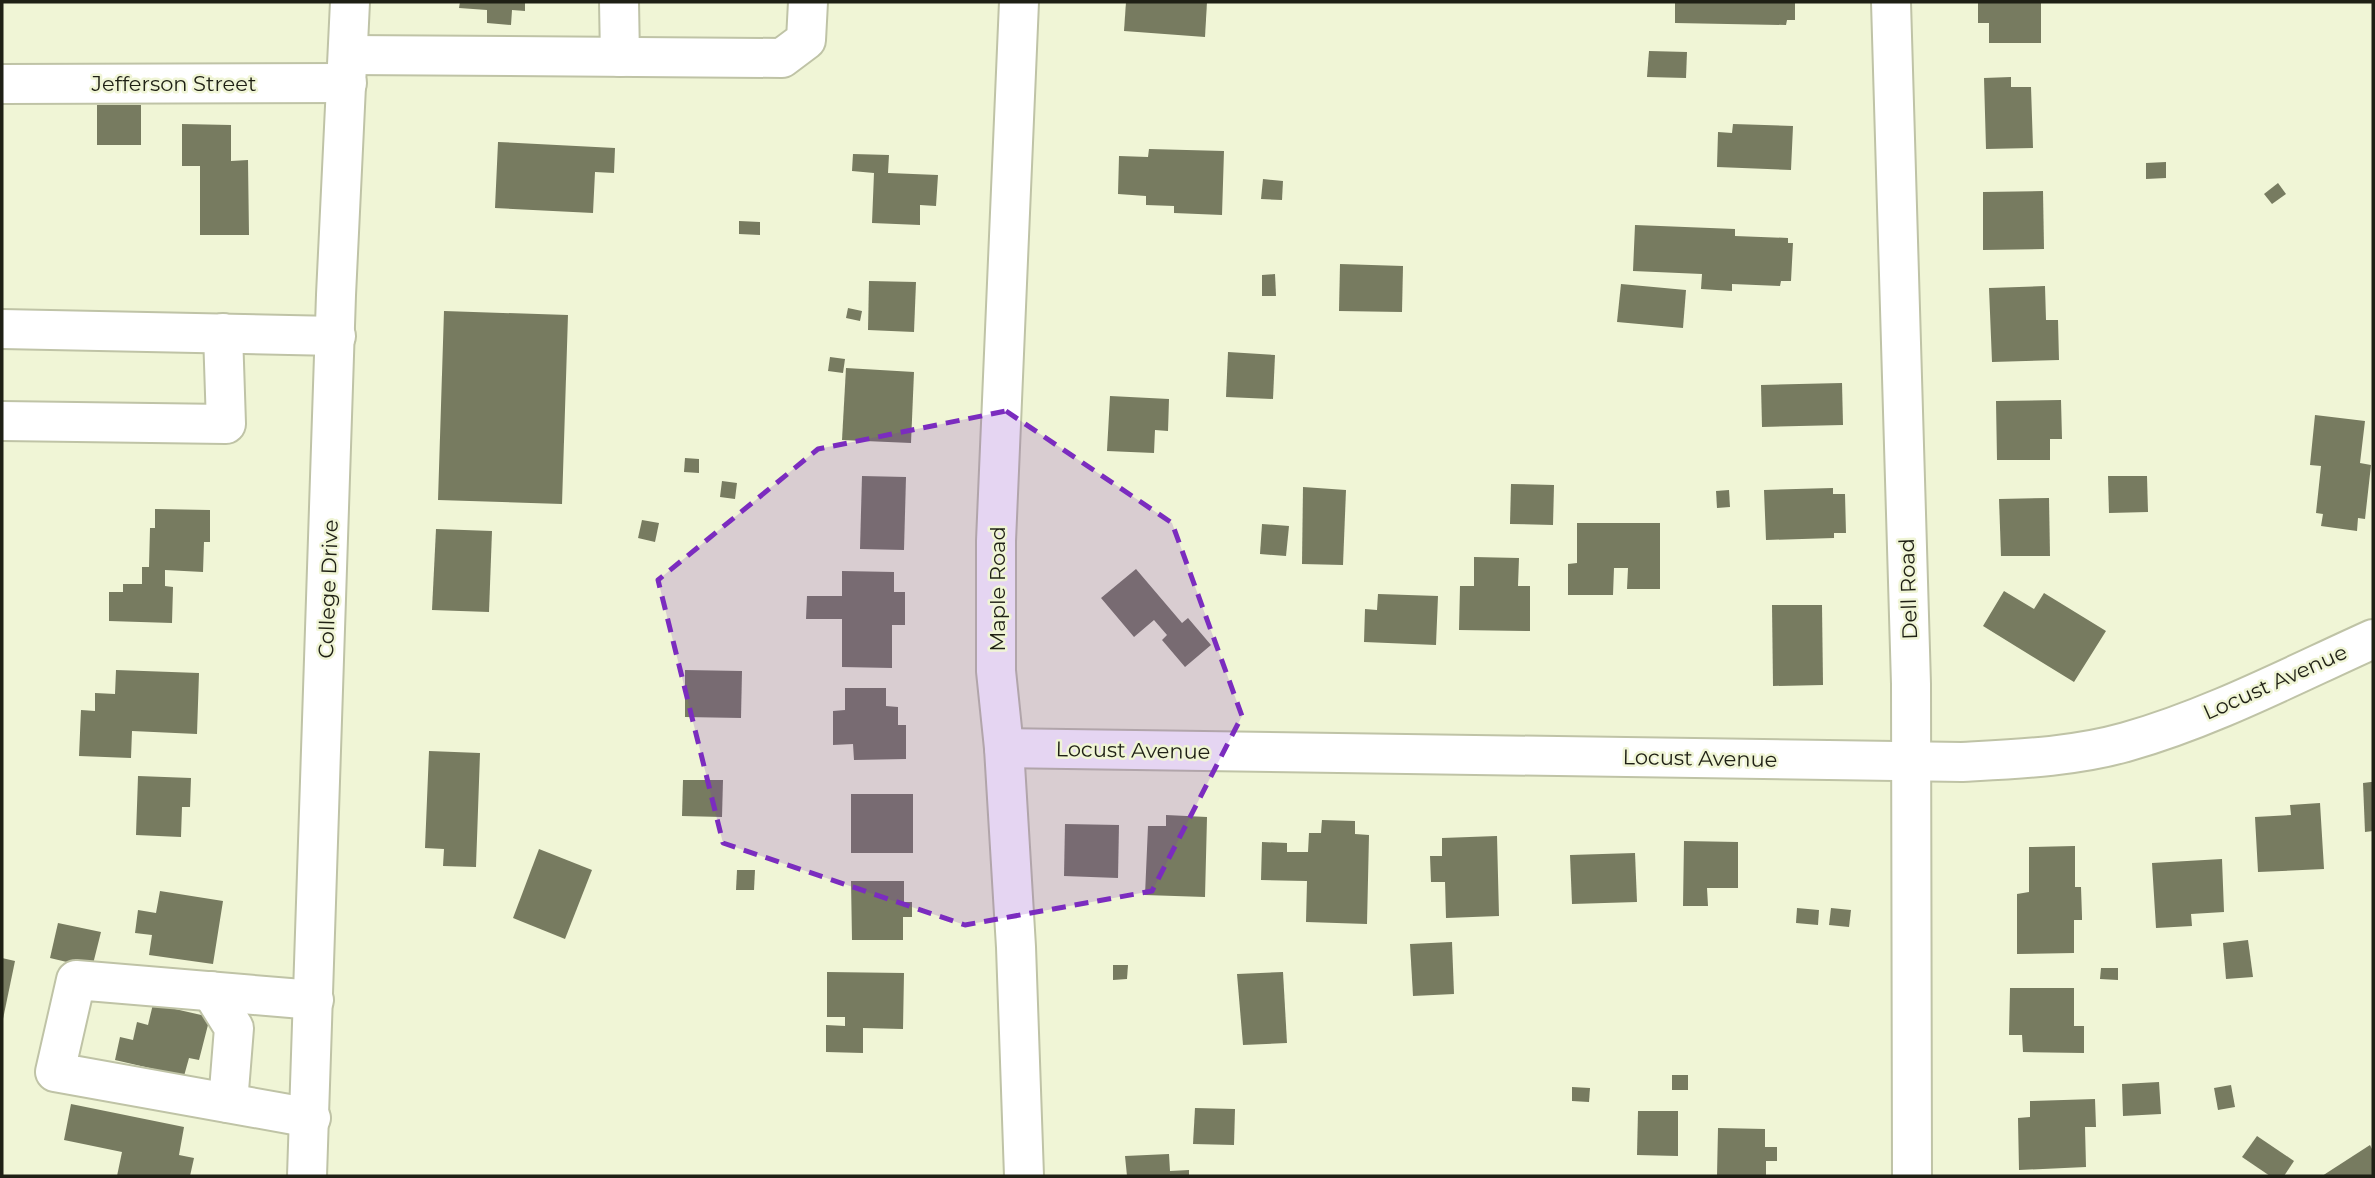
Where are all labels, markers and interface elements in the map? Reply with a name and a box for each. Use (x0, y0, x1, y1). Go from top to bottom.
street label: Jefferson Street (91, 71, 256, 96)
street label: College Drive (313, 519, 343, 659)
street label: Maple Road (985, 526, 1010, 652)
street label: Dell Road (1894, 538, 1922, 640)
street label: Locust Avenue (2199, 639, 2351, 725)
street label: Locust Avenue (1055, 736, 1211, 764)
street label: Locust Avenue (1622, 744, 1778, 772)

